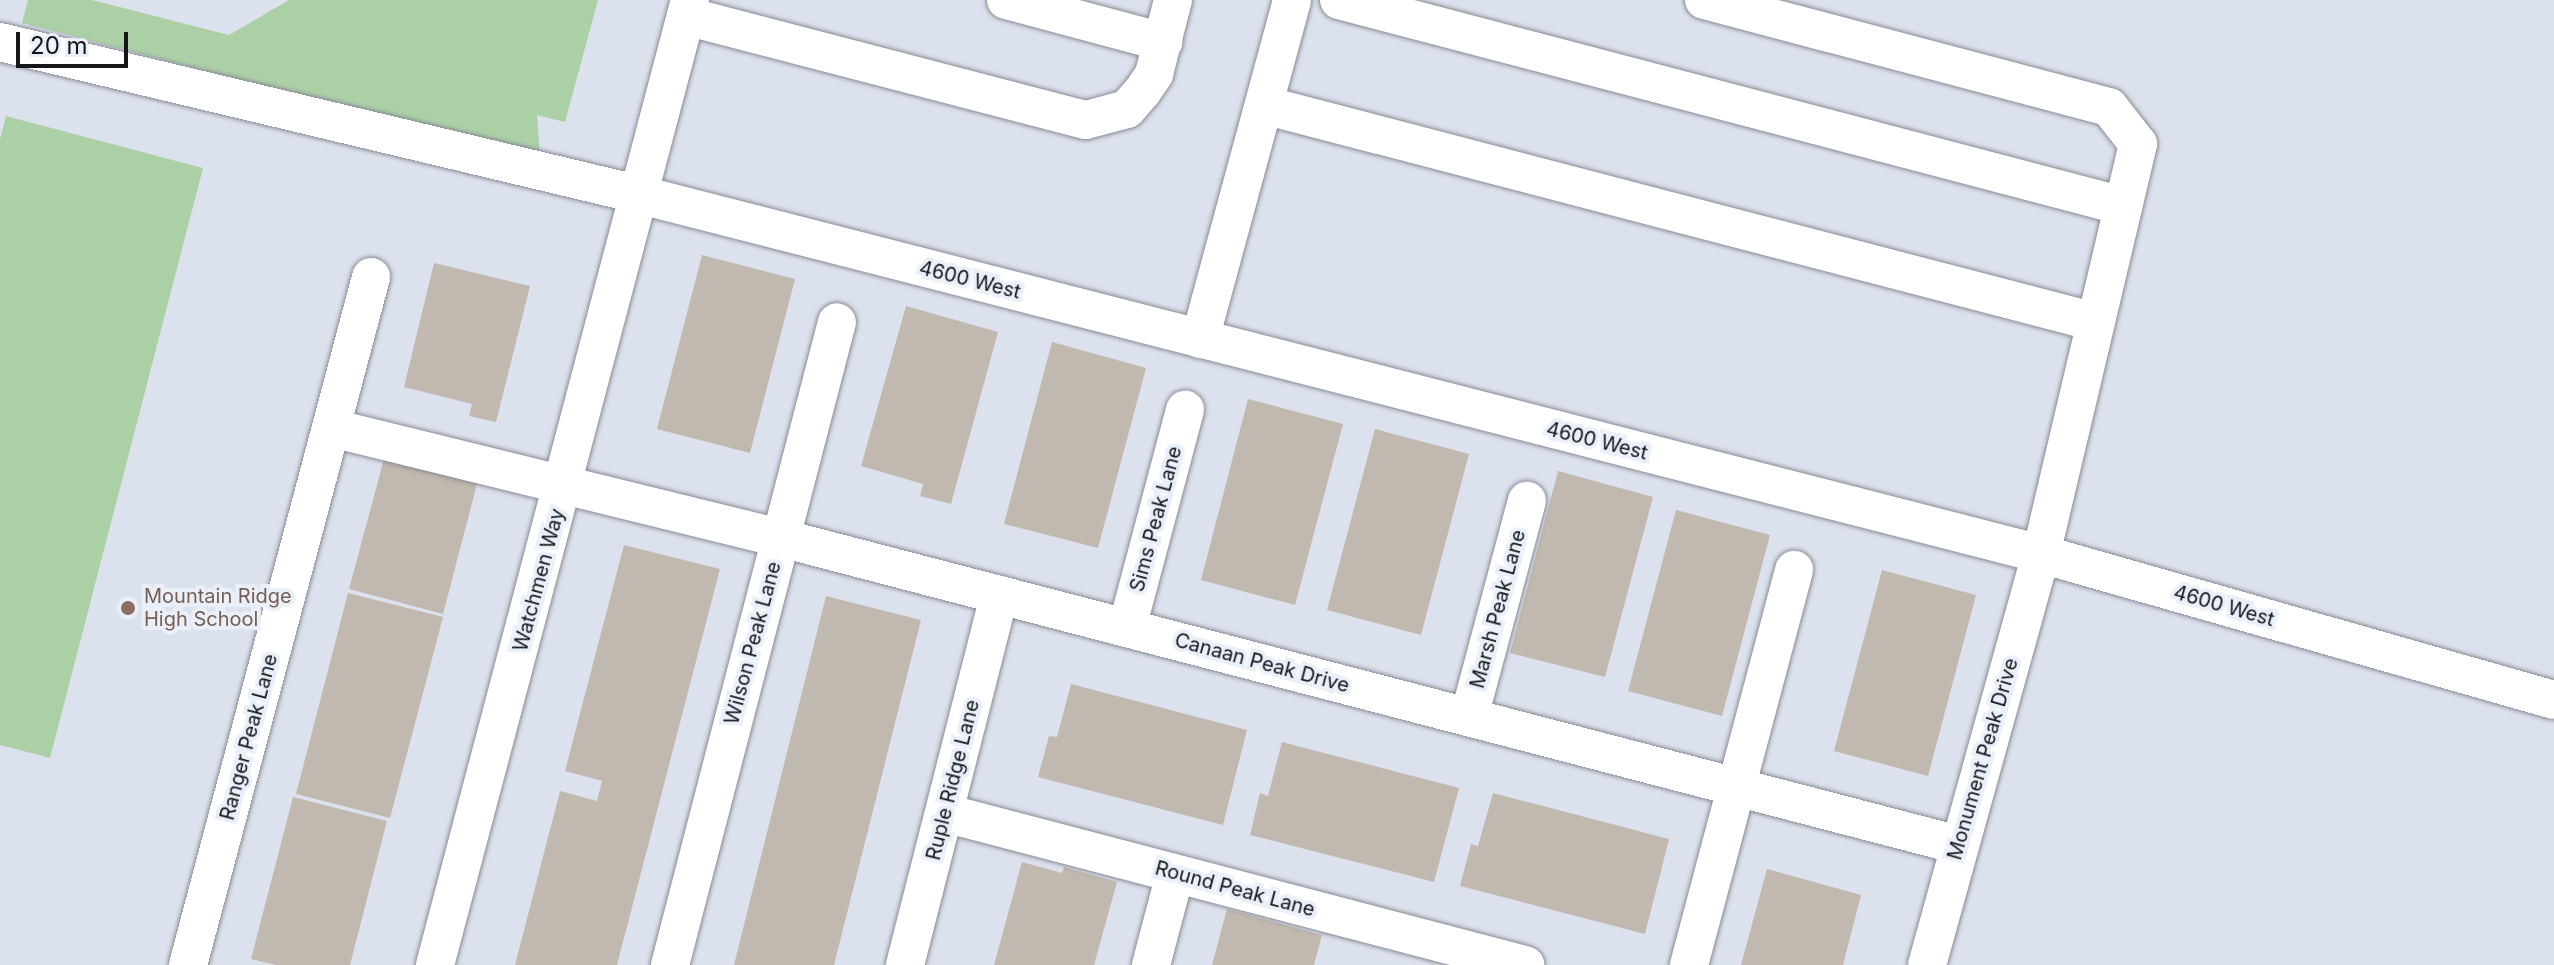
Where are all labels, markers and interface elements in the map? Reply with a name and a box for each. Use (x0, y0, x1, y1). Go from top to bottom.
scale bar (20, 16, 132, 66)
text: 20 m (30, 31, 88, 60)
street label: 4600 West (917, 256, 1023, 304)
street label: 4600 West (1544, 417, 1650, 465)
street label: Sims Peak Lane (1125, 444, 1187, 594)
street label: Watchmen Way (508, 506, 570, 654)
street label: Marsh Peak Lane (1465, 527, 1531, 691)
street label: Wilson Peak Lane (720, 559, 786, 727)
street label: 4600 West (2171, 580, 2277, 632)
place label: Mountain Ridge High School (144, 584, 292, 631)
marker: Mountain Ridge High School (119, 599, 137, 617)
street label: Canaan Peak Drive (1172, 628, 1352, 698)
street label: Ranger Peak Lane (215, 651, 283, 823)
street label: Monument Peak Drive (1943, 655, 2023, 863)
street label: Ruple Ridge Lane (921, 697, 985, 863)
street label: Round Peak Lane (1152, 856, 1318, 922)

